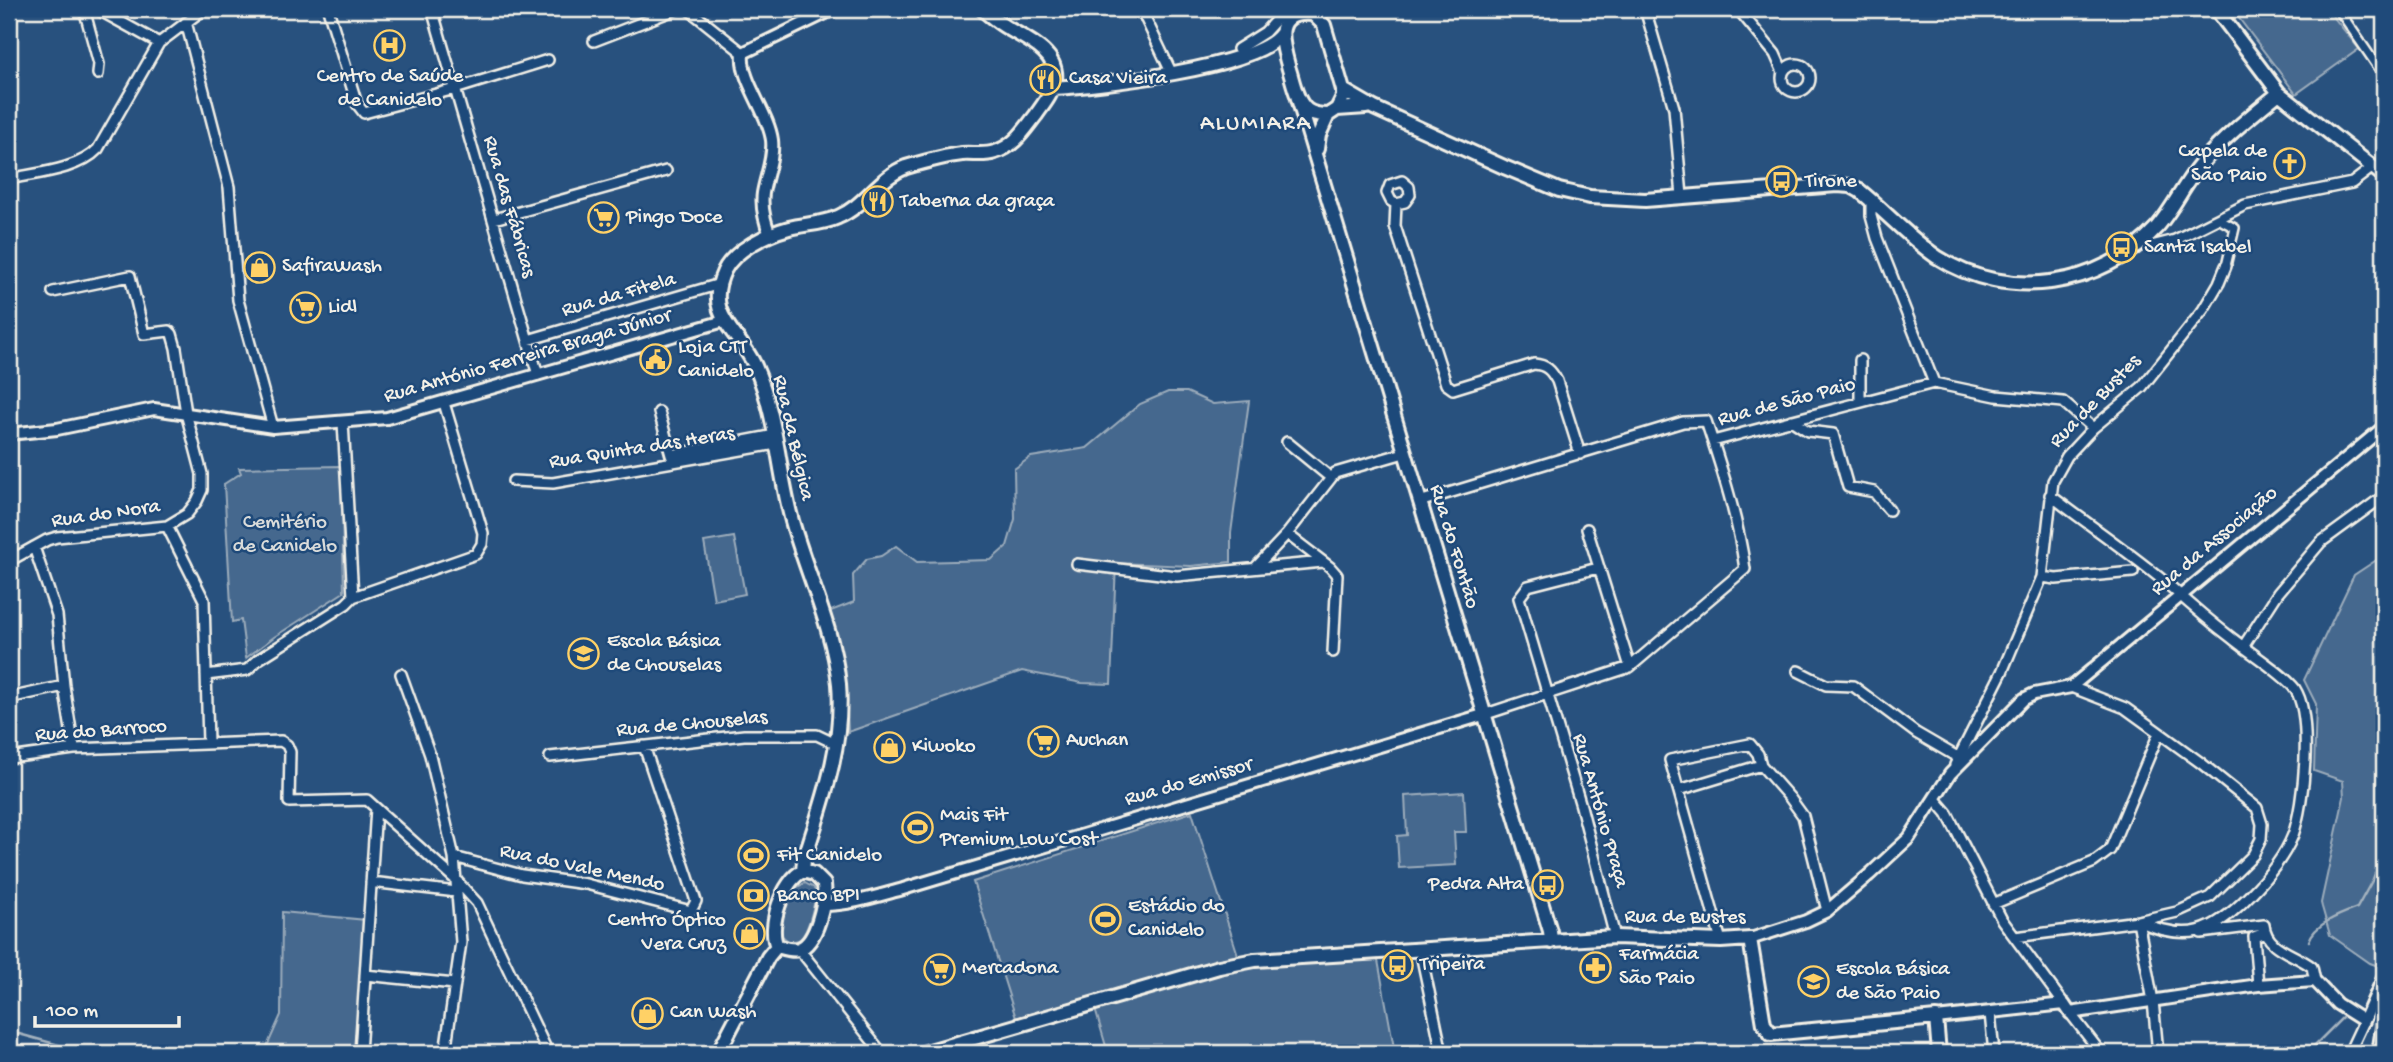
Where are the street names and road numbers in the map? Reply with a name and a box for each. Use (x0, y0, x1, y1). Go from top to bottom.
street label: Rua das Fábricas (476, 133, 541, 282)
street label: Rua da Fitela (559, 267, 680, 324)
street label: Rua António Ferreira Braga Júnior (381, 303, 676, 410)
street label: Rua de Bustes (2045, 349, 2148, 454)
street label: Rua da Bélgica (765, 373, 819, 504)
street label: Rua de São Paio (1715, 373, 1859, 433)
street label: Rua Quinta das Heras (547, 422, 738, 476)
street label: Rua do Fontão (1422, 482, 1484, 612)
street label: Rua da Associação (2146, 482, 2284, 602)
street label: Rua do Nora (50, 495, 163, 535)
street label: Rua de Chouselas (615, 706, 770, 744)
street label: Rua do Barroco (34, 715, 168, 749)
street label: Rua António Praça (1565, 731, 1633, 892)
street label: Rua do Emissor (1122, 752, 1257, 813)
street label: Rua do Vale Mendo (497, 839, 667, 899)
street label: Rua de Bustes (1624, 906, 1747, 931)

